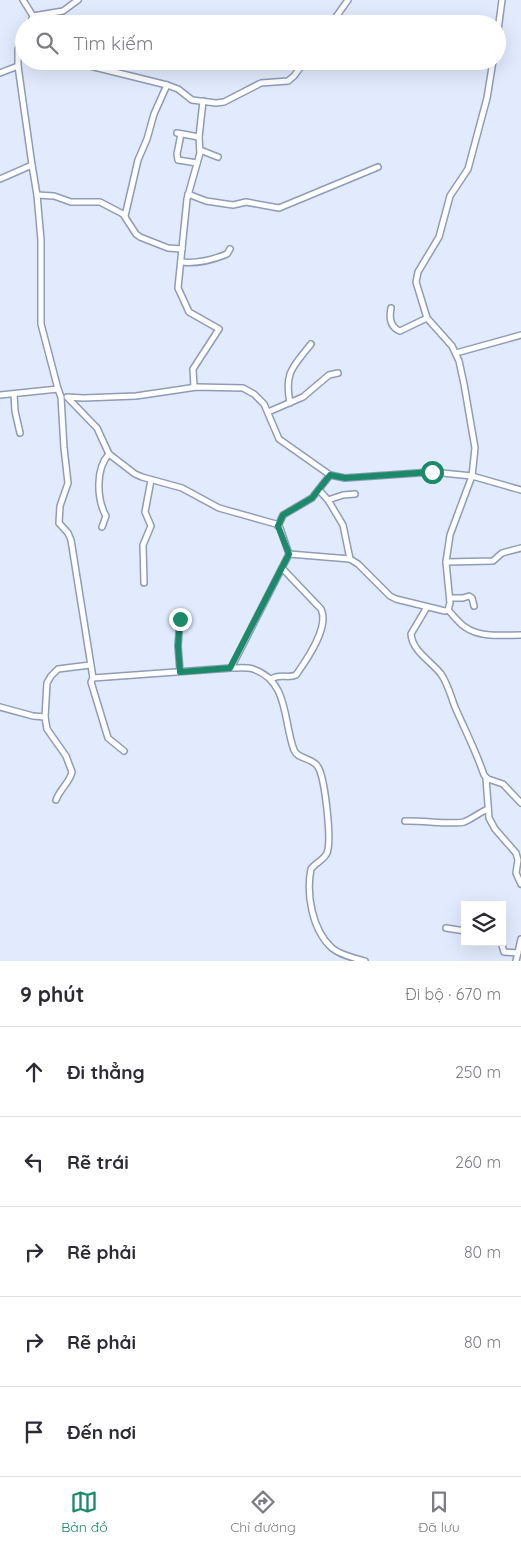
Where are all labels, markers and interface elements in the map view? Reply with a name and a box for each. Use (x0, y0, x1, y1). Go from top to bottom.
search box (15, 15, 506, 70)
icon: search (33, 29, 61, 57)
text: Tìm kiếm (73, 31, 153, 55)
route start (421, 461, 444, 484)
route end (169, 608, 192, 631)
map controls (461, 901, 506, 946)
button: layers (461, 901, 506, 946)
text: 9 phút (20, 981, 84, 1007)
text: Đi bộ · 670 m (405, 984, 501, 1004)
icon: ahead (20, 1058, 48, 1086)
text: Đi thẳng (67, 1060, 145, 1084)
text: 250 m (455, 1062, 501, 1082)
icon: left (20, 1148, 48, 1176)
text: Rẽ trái (67, 1150, 129, 1174)
text: 260 m (455, 1152, 501, 1172)
icon: right (20, 1238, 48, 1266)
text: Rẽ phải (67, 1240, 136, 1264)
text: 80 m (464, 1242, 501, 1262)
icon: right (20, 1328, 48, 1356)
text: Rẽ phải (67, 1330, 136, 1354)
text: 80 m (464, 1332, 501, 1352)
icon: arrive (20, 1418, 48, 1446)
text: Đến nơi (67, 1420, 136, 1444)
tab: Bản đồ (61, 1488, 108, 1536)
tab: Chỉ đường (230, 1488, 296, 1536)
tab: Đã lưu (418, 1488, 460, 1536)

